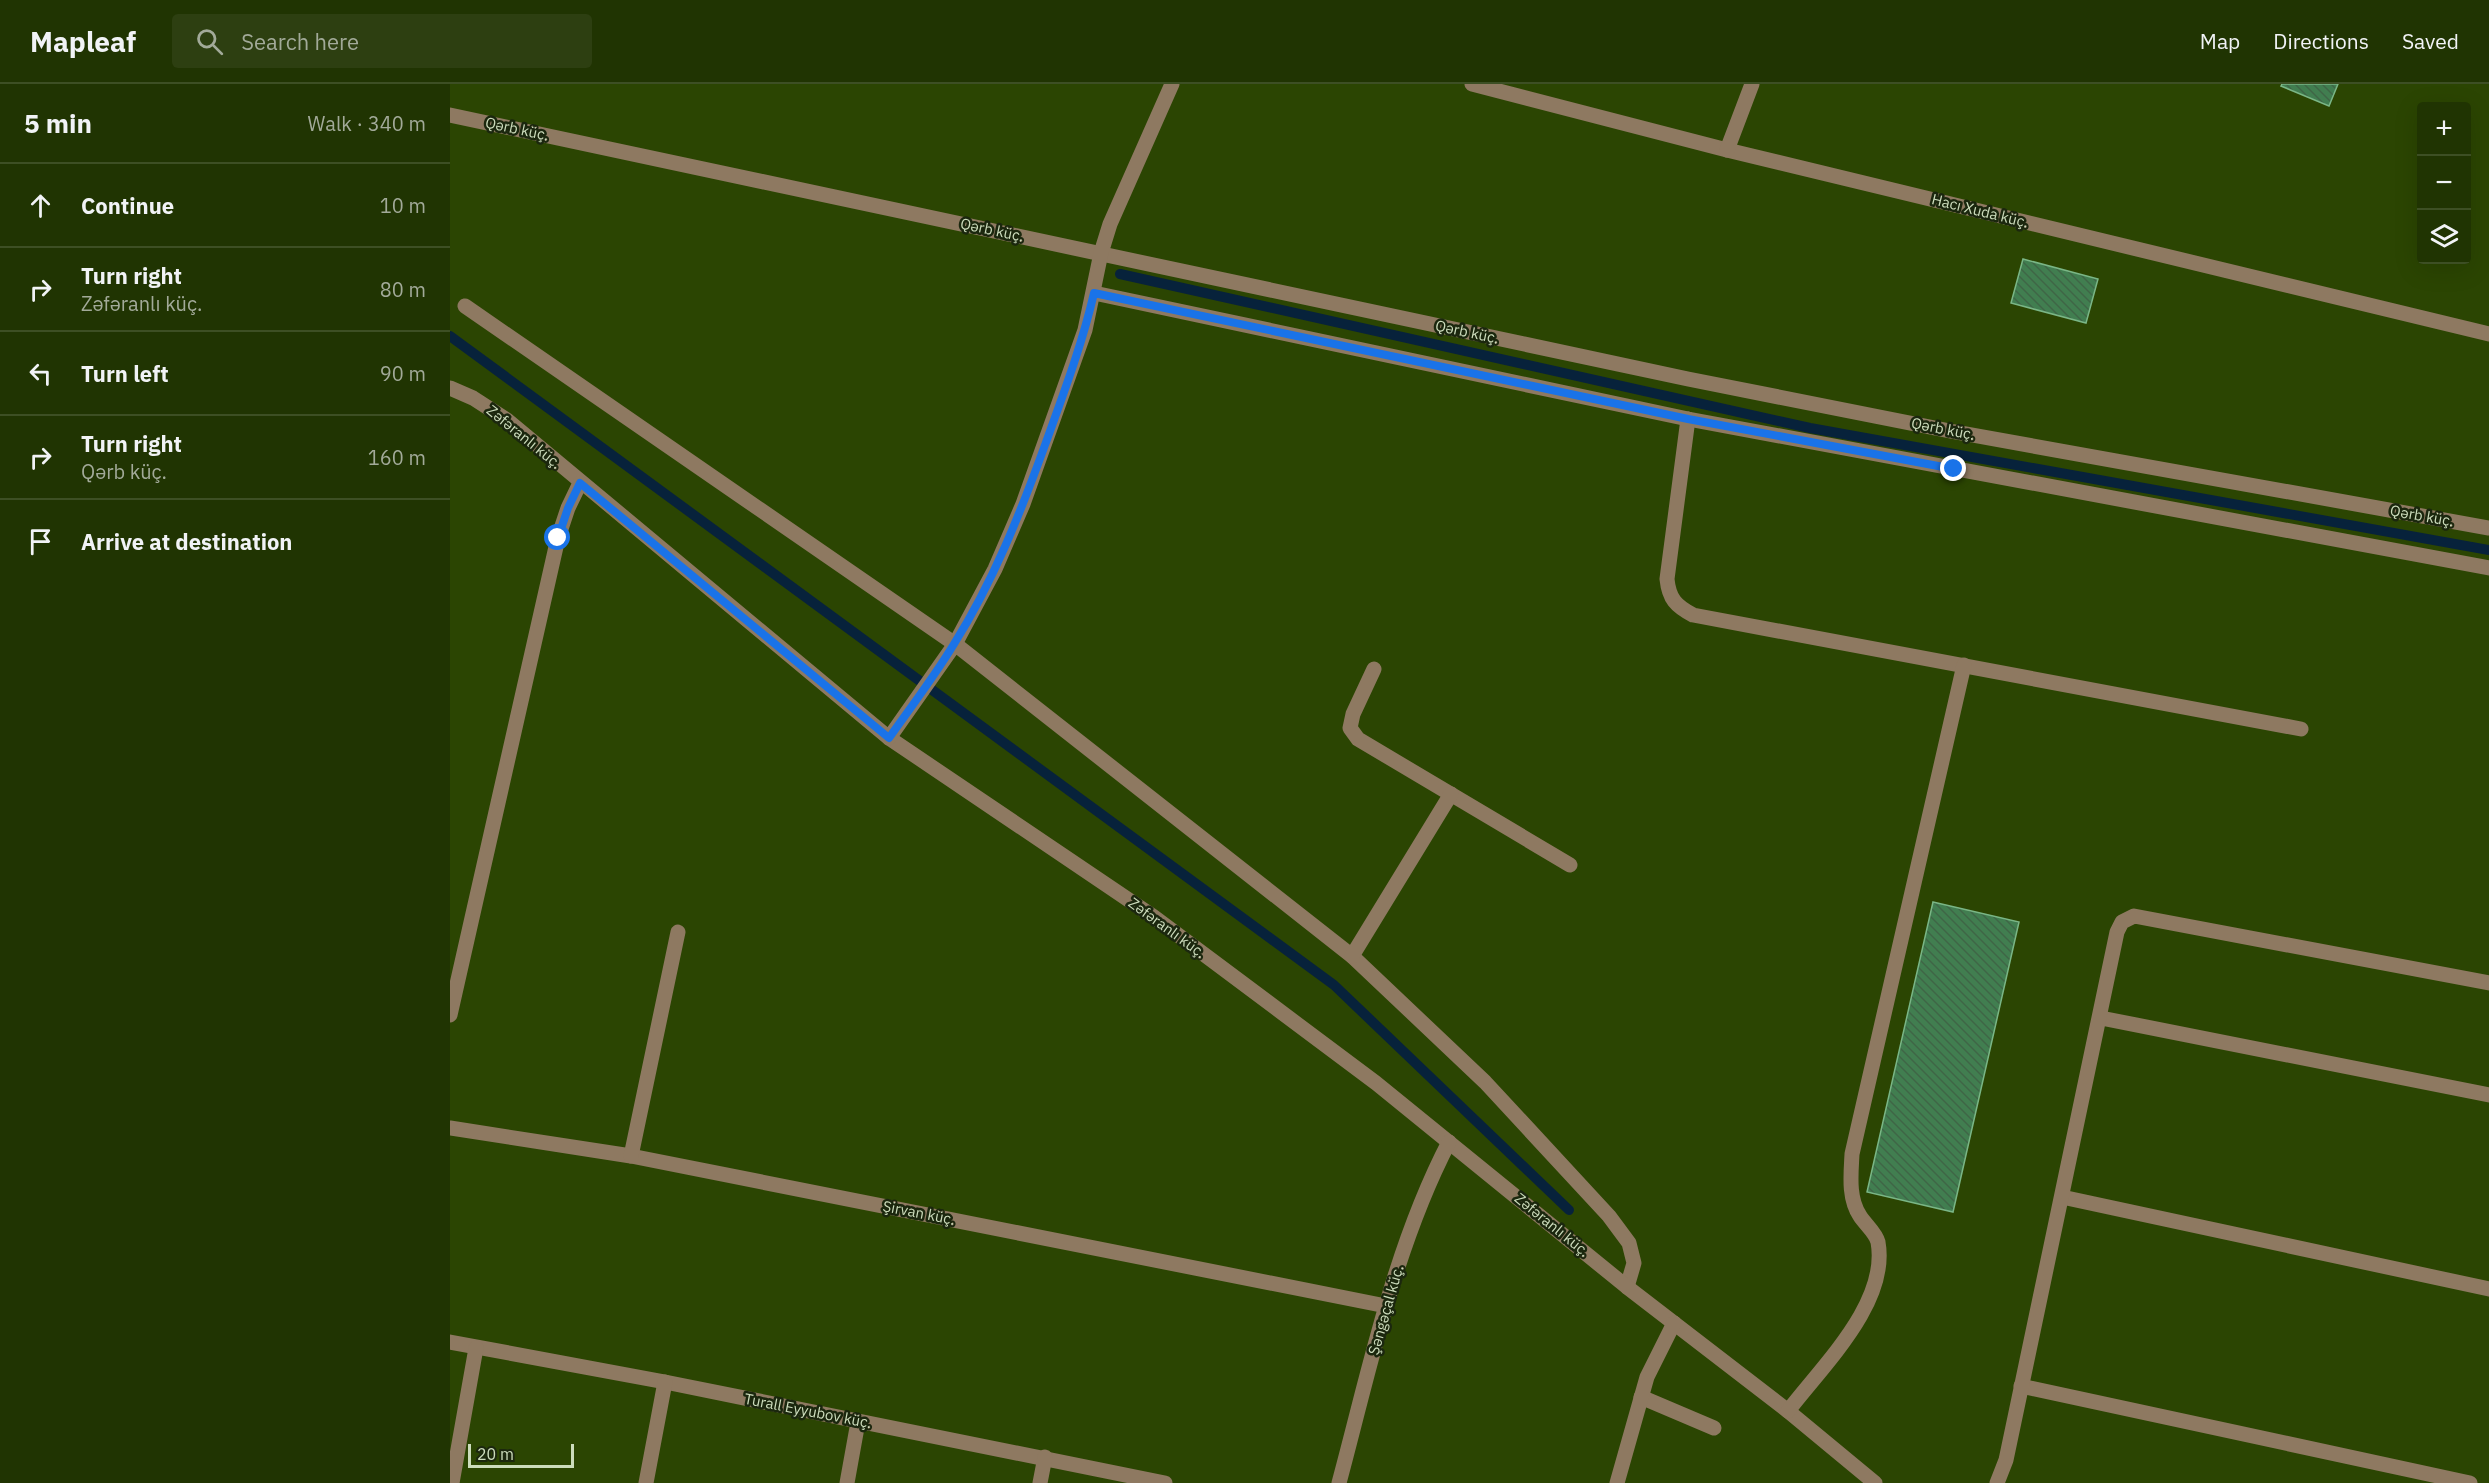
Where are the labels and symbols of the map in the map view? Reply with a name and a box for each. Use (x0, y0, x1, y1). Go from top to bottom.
street label: Qərb küç. (484, 113, 551, 145)
street label: Hacı Xuda küç. (1930, 189, 2031, 232)
street label: Qərb küç. (959, 214, 1026, 246)
street label: Qərb küç. (1434, 316, 1501, 348)
street label: Zəfəranlı küç. (483, 401, 566, 473)
street label: Qərb küç. (1910, 413, 1977, 444)
route end (1940, 455, 1966, 481)
street label: Qərb küç. (2389, 501, 2456, 530)
route start (544, 524, 570, 550)
street label: Zəfəranlı küç. (1125, 893, 1210, 962)
street label: Zəfəranlı küç. (1511, 1189, 1594, 1261)
street label: Şirvan küç. (881, 1196, 957, 1229)
street label: Şəngəçal küç. (1364, 1263, 1407, 1357)
street label: Turall Eyyubov küç. (743, 1389, 873, 1432)
scale bar (468, 1441, 574, 1468)

